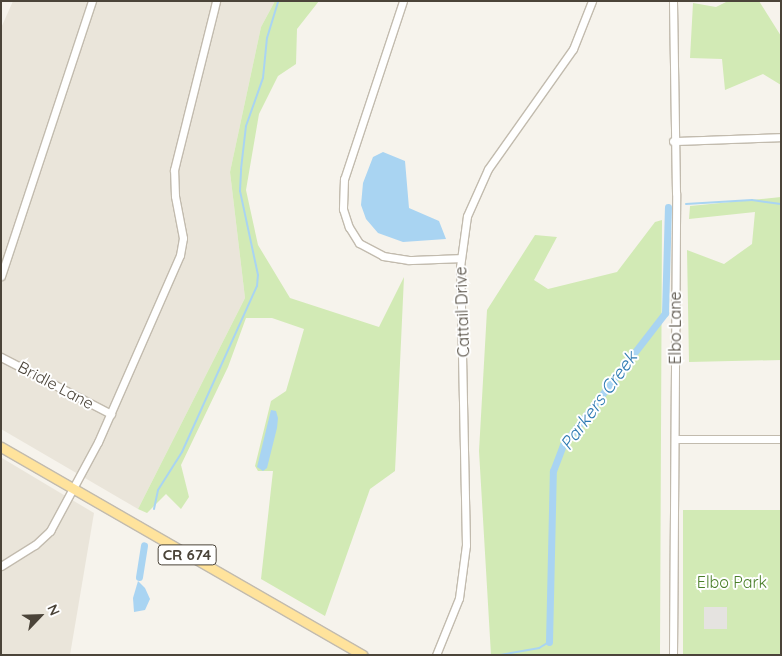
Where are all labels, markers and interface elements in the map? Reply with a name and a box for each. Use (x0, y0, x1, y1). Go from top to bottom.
street label: Cattail Drive (451, 266, 473, 358)
street label: Elbo Lane (665, 292, 685, 364)
water label: Parkers Creek (556, 348, 642, 454)
street label: Bridle Lane (15, 357, 97, 413)
road number: CR 674 (157, 542, 217, 568)
park label: Elbo Park (697, 572, 767, 592)
north arrow (15, 591, 65, 641)
text: N (43, 602, 64, 618)

